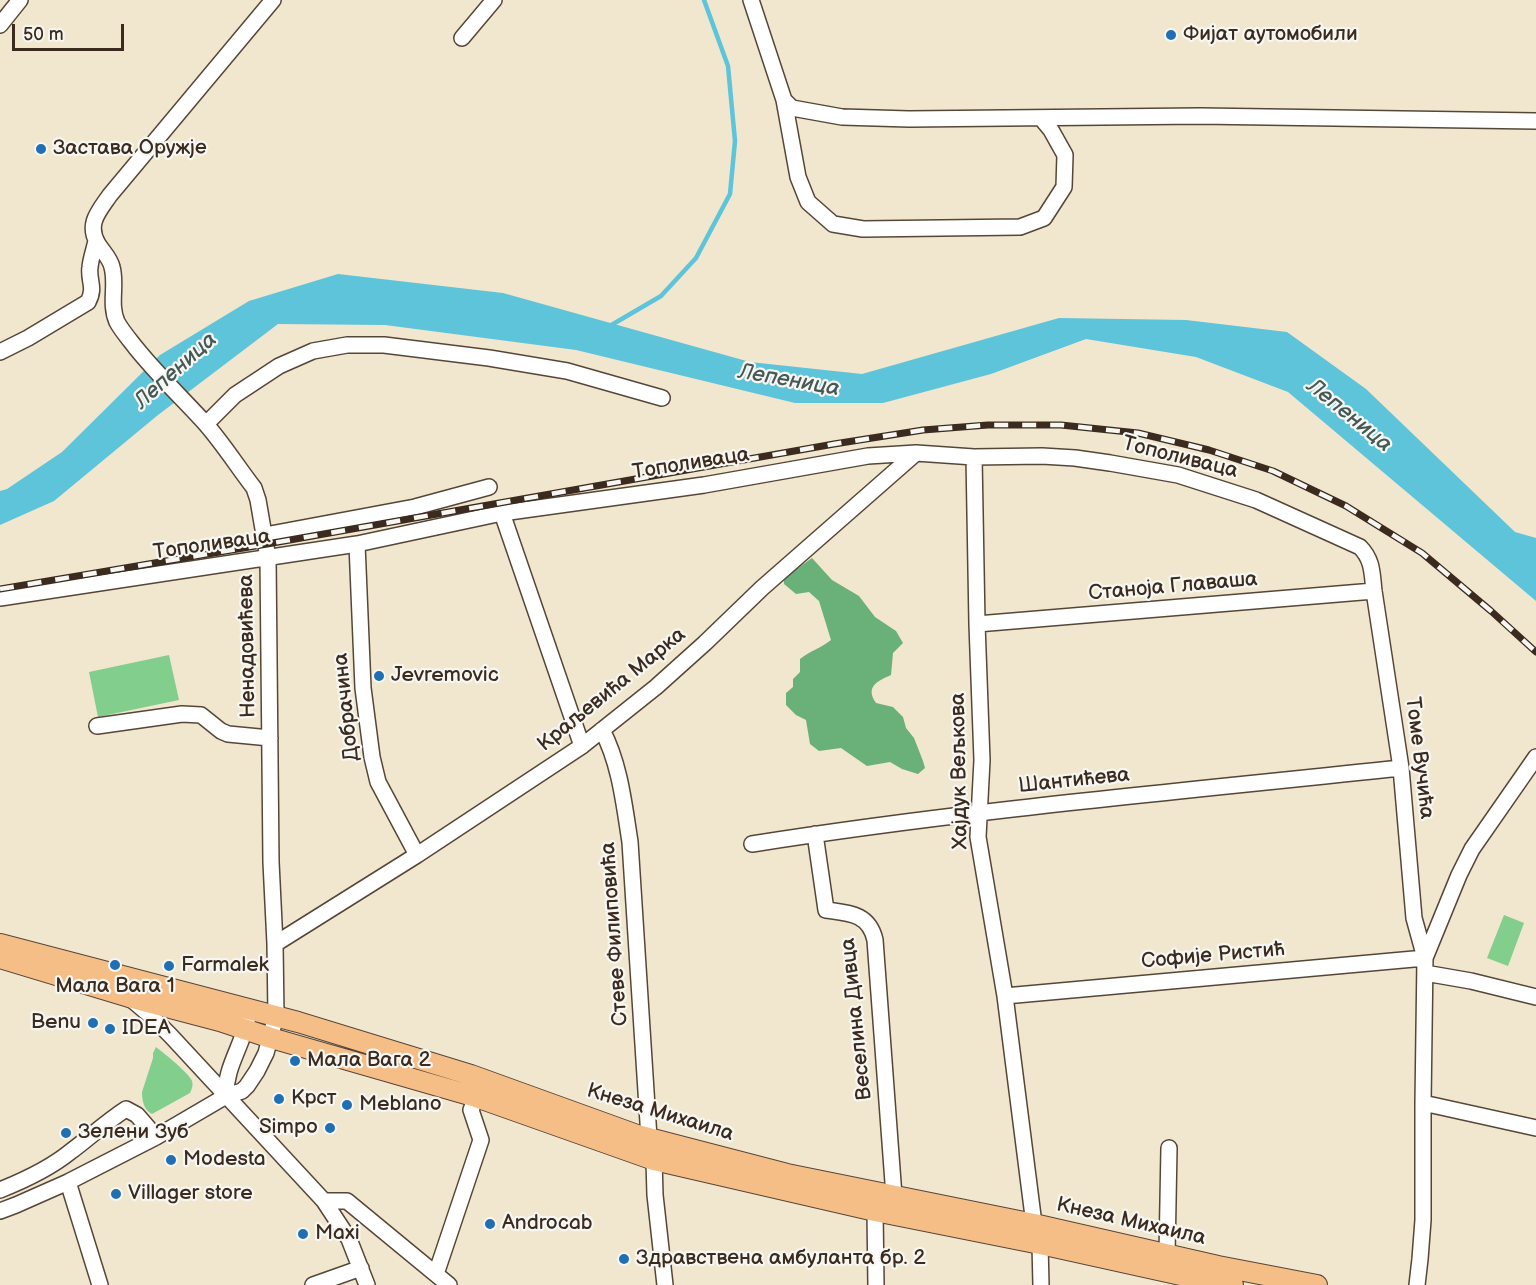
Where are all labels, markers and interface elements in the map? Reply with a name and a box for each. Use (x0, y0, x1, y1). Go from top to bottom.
scale bar (15, 12, 128, 50)
place label: Фијат аутомобили (1183, 22, 1358, 48)
text: 50 m (23, 24, 64, 45)
marker: Фијат аутомобили (1164, 28, 1178, 42)
place label: Застава Оружје (53, 136, 207, 162)
marker: Застава Оружје (34, 142, 48, 156)
water label: Лепеница (129, 327, 223, 415)
water label: Лепеница (737, 359, 841, 403)
water label: Лепеница (1301, 374, 1397, 458)
street label: Тополиваца (1120, 432, 1240, 484)
street label: Тополиваца (631, 442, 751, 486)
street label: Тополиваца (152, 524, 272, 566)
street label: Станоја Главаша (1087, 567, 1259, 607)
street label: Ненадовићева (234, 574, 262, 718)
street label: Краљевића Марка (533, 623, 691, 757)
street label: Добрачина (329, 652, 365, 762)
place label: Jevremovic (391, 663, 499, 689)
marker: Jevremovic (372, 669, 386, 683)
street label: Хајдук Вељкова (946, 692, 974, 850)
street label: Томе Вучића (1399, 696, 1439, 820)
street label: Шантићева (1017, 763, 1131, 799)
street label: Стеве Филиповића (596, 841, 634, 1027)
street label: Веселина Дивца (836, 937, 878, 1101)
street label: Софије Ристић (1140, 937, 1286, 975)
place label: Farmalek (181, 953, 269, 979)
marker: Мала Вага 1 (108, 958, 122, 972)
marker: Farmalek (162, 959, 176, 973)
place label: Мала Вага 1 (55, 974, 175, 1000)
place label: Benu (31, 1010, 81, 1036)
marker: Benu (86, 1016, 100, 1030)
place label: IDEA (122, 1016, 170, 1042)
marker: IDEA (103, 1022, 117, 1036)
place label: Мала Вага 2 (307, 1048, 431, 1074)
marker: Мала Вага 2 (288, 1054, 302, 1068)
street label: Кнеза Михаила (583, 1079, 737, 1147)
place label: Крст (291, 1086, 336, 1112)
marker: Крст (272, 1092, 286, 1106)
place label: Meblano (359, 1092, 442, 1118)
marker: Meblano (340, 1098, 354, 1112)
place label: Simpo (259, 1115, 318, 1141)
place label: Зелени Зуб (78, 1120, 188, 1146)
marker: Simpo (323, 1121, 337, 1135)
marker: Зелени Зуб (59, 1126, 73, 1140)
place label: Modesta (183, 1147, 266, 1173)
marker: Modesta (164, 1153, 178, 1167)
place label: Villager store (128, 1181, 253, 1207)
marker: Villager store (109, 1187, 123, 1201)
street label: Кнеза Михаила (1054, 1193, 1208, 1251)
place label: Androcab (502, 1211, 593, 1237)
marker: Androcab (483, 1217, 497, 1231)
place label: Maxi (315, 1221, 360, 1247)
marker: Maxi (296, 1227, 310, 1241)
place label: Здравствена амбуланта бр. 2 (636, 1246, 926, 1272)
marker: Здравствена амбуланта бр. 2 (617, 1252, 631, 1266)

